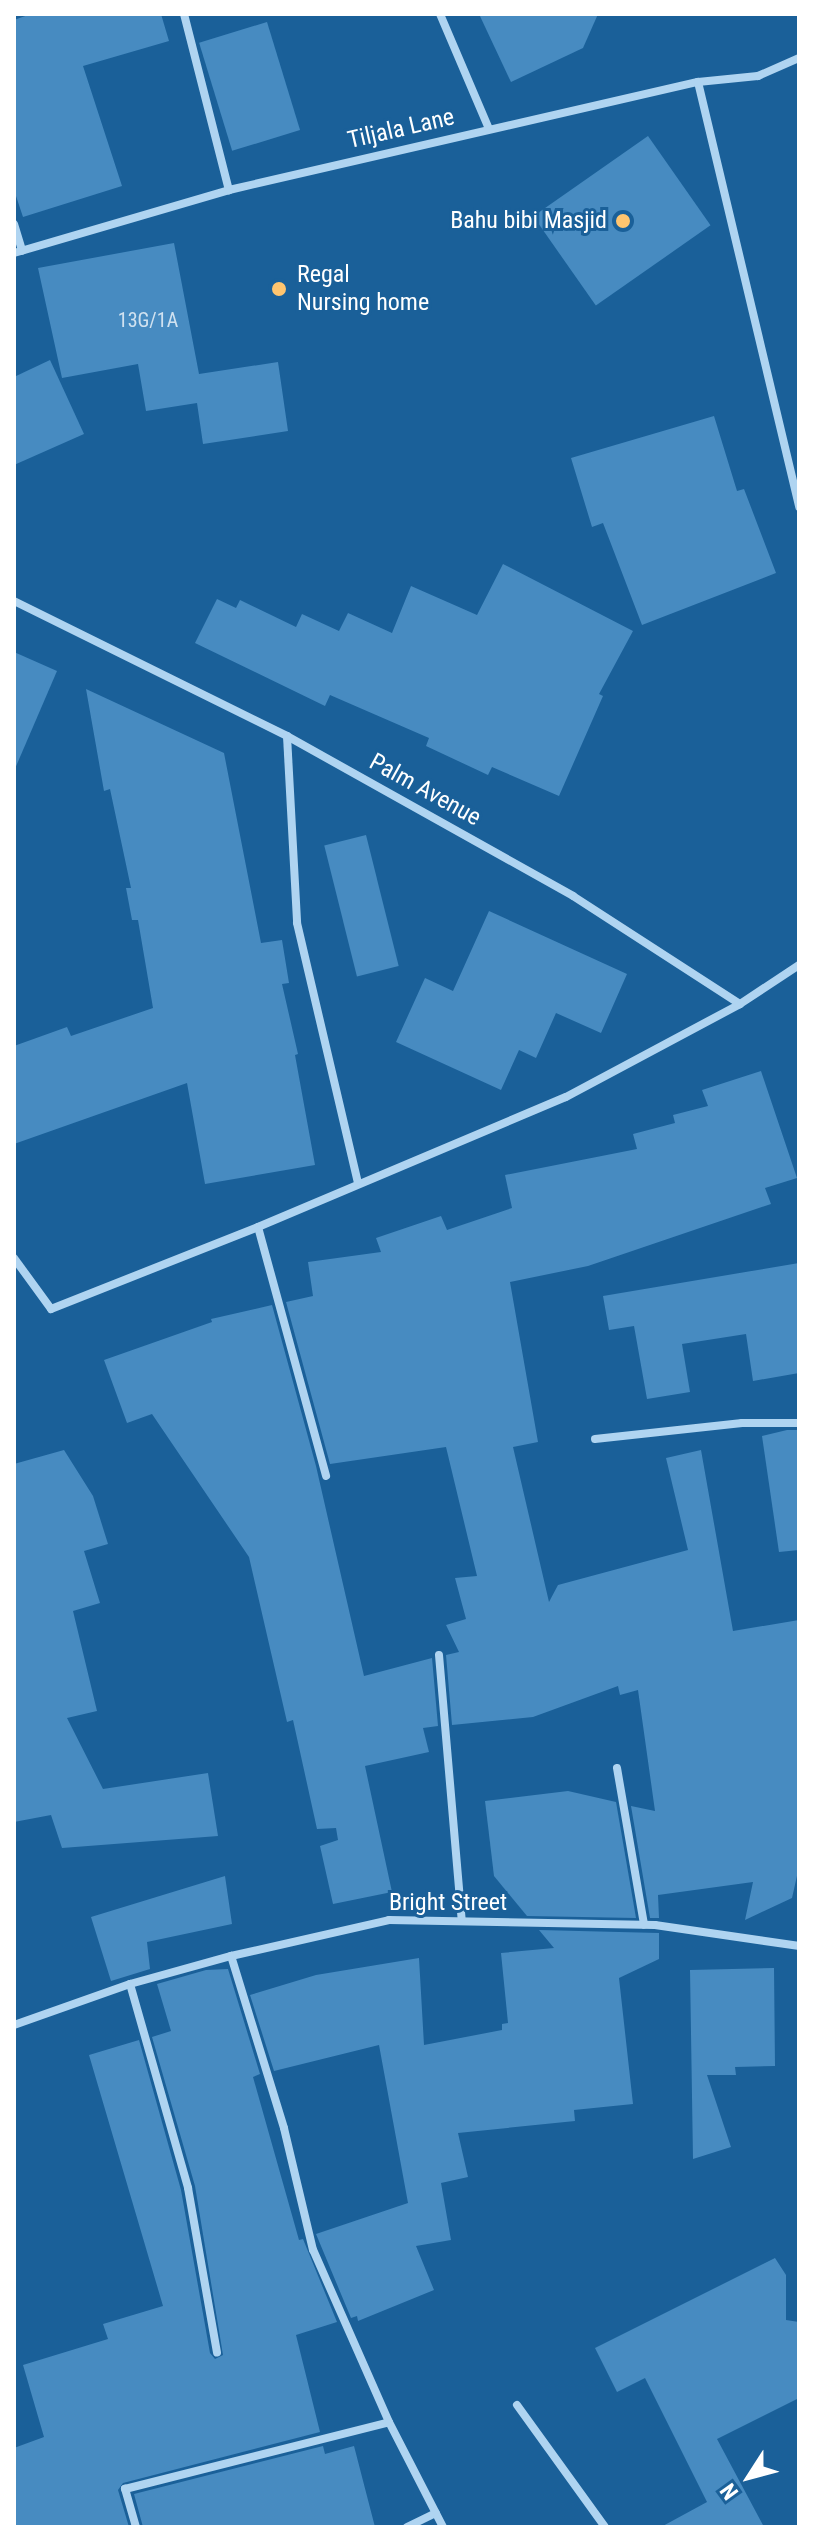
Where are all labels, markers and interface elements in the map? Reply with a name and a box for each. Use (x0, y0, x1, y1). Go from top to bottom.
street label: Tiljala Lane (345, 103, 457, 155)
place label: Bahu bibi Masjid (450, 207, 607, 235)
marker: Bahu bibi Masjid (614, 212, 632, 230)
place label: Regal Nursing home (297, 261, 429, 317)
marker: Regal Nursing home (268, 278, 290, 300)
house number: 13G/1A (118, 308, 178, 332)
street label: Palm Avenue (364, 748, 486, 832)
street label: Bright Street (389, 1889, 507, 1917)
north arrow (709, 2437, 789, 2517)
text: N (715, 2479, 743, 2504)

